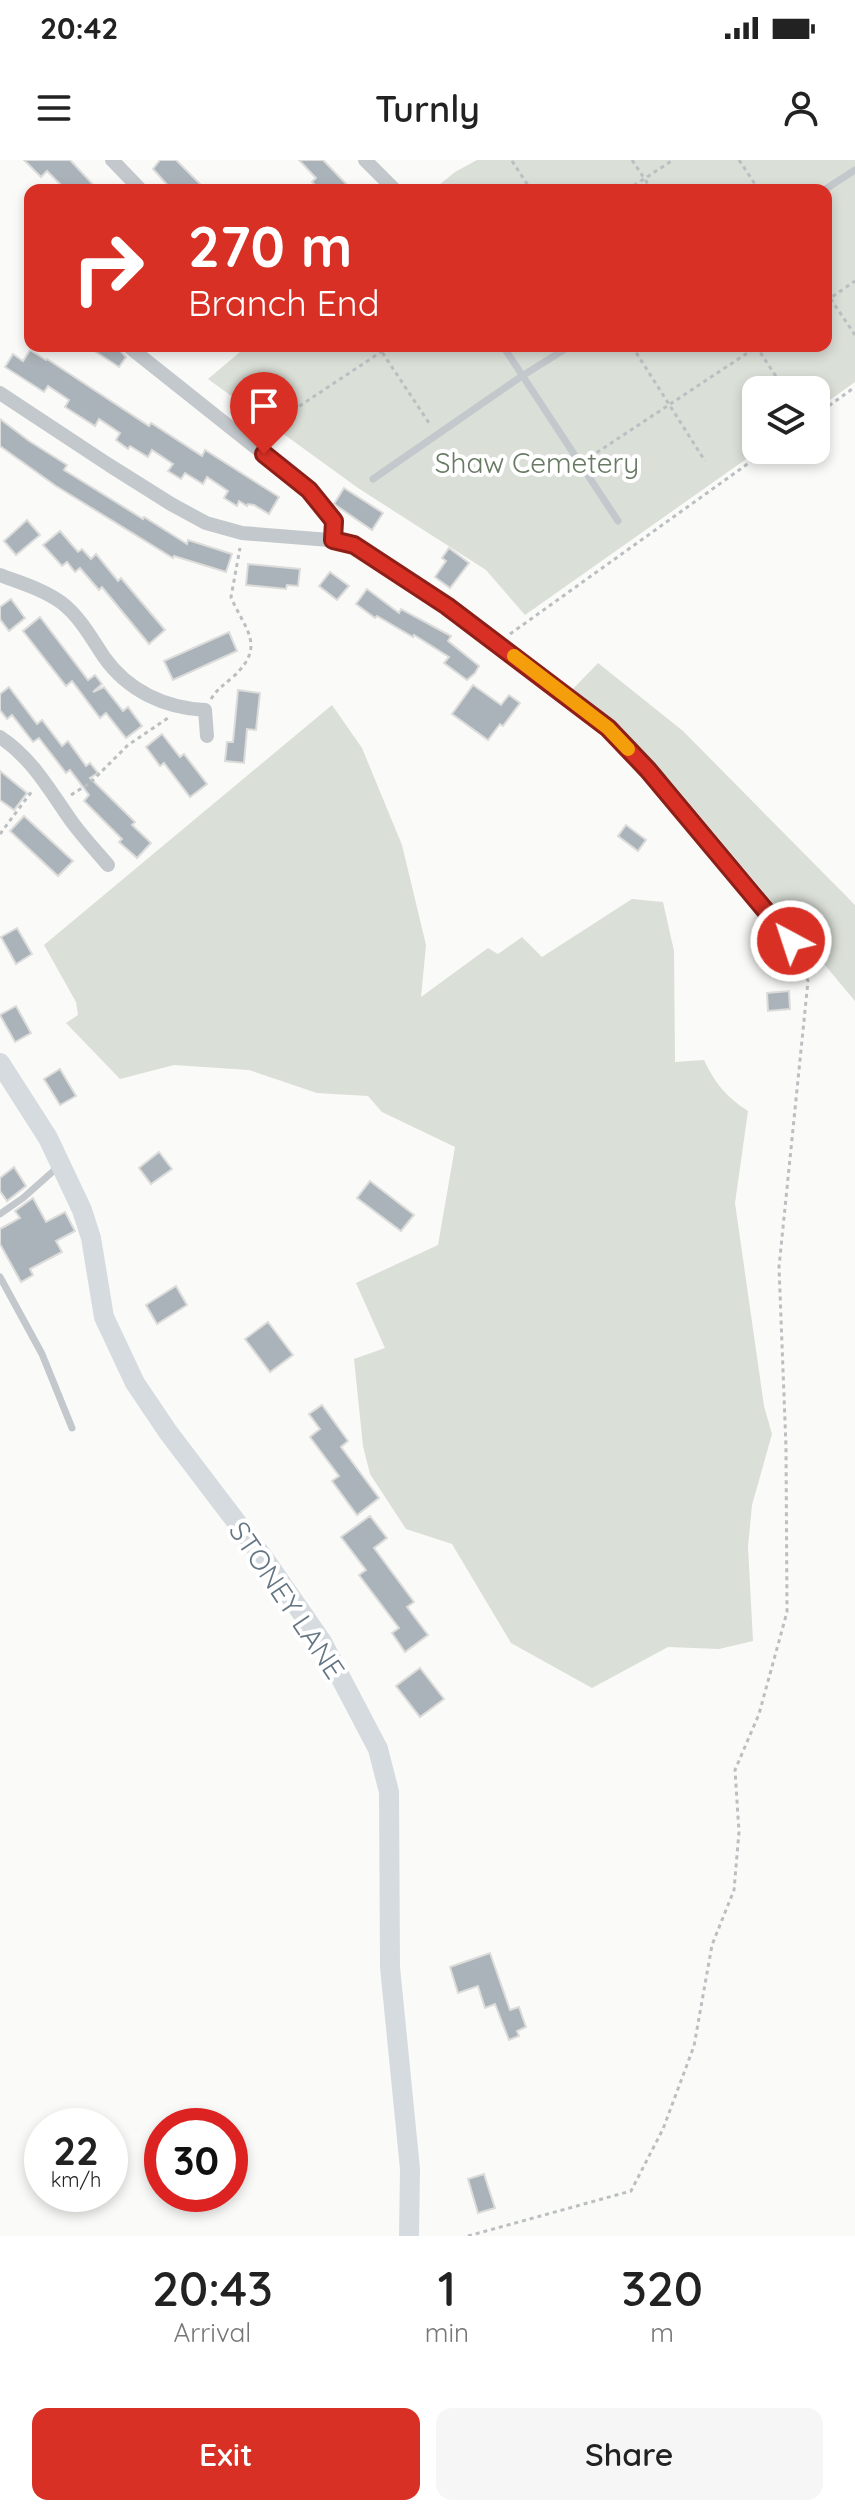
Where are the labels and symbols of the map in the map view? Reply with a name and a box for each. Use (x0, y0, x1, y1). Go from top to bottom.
pin (230, 372, 298, 454)
park label: Shaw Cemetery (435, 445, 639, 480)
position arrow (749, 899, 833, 983)
street label: STONEY LANE (222, 1514, 353, 1685)
speed limit sign: 30 (144, 2108, 248, 2212)

